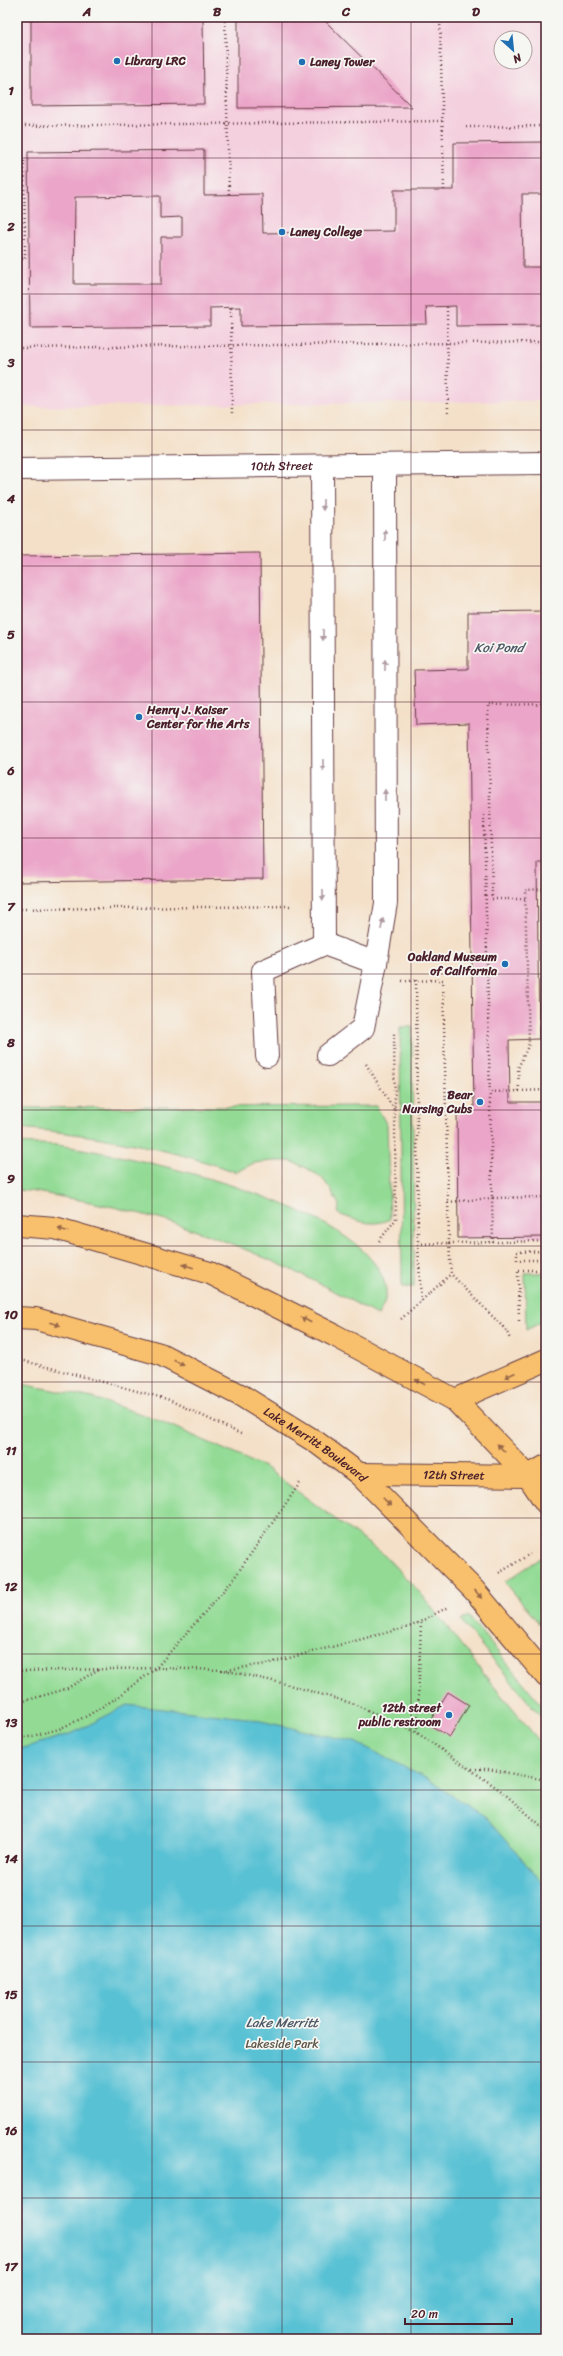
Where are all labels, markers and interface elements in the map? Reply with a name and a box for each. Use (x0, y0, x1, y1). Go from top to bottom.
text: A (82, 0, 91, 23)
text: B (213, 0, 222, 23)
text: C (341, 0, 351, 23)
text: D (472, 0, 480, 23)
north arrow (493, 30, 533, 70)
text: N (509, 48, 526, 69)
place label: Library LRC (125, 50, 186, 72)
place label: Laney Tower (310, 51, 375, 73)
marker: Library LRC (112, 56, 122, 66)
marker: Laney Tower (297, 57, 307, 67)
text: 1 (8, 79, 14, 102)
text: 2 (6, 215, 15, 238)
place label: Laney College (290, 221, 363, 243)
marker: Laney College (277, 227, 287, 237)
text: 3 (6, 351, 15, 374)
street label: 10th Street (251, 455, 313, 477)
text: 4 (6, 487, 16, 510)
one-way arrow (320, 499, 326, 512)
one-way arrow (382, 528, 388, 541)
text: 5 (7, 623, 15, 646)
one-way arrow (320, 629, 326, 642)
water label: Koi Pond (474, 636, 527, 659)
one-way arrow (382, 658, 388, 671)
place label: Henry J. Kaiser Center for the Arts (146, 699, 250, 735)
marker: Henry J. Kaiser Center for the Arts (134, 712, 144, 722)
text: 6 (6, 759, 15, 782)
one-way arrow (320, 759, 326, 772)
one-way arrow (382, 788, 388, 801)
one-way arrow (320, 889, 326, 902)
text: 7 (7, 895, 16, 918)
one-way arrow (379, 918, 385, 930)
place label: Oakland Museum of California (407, 946, 498, 982)
marker: Oakland Museum of California (500, 959, 510, 969)
text: 8 (6, 1031, 15, 1054)
place label: Bear Nursing Cubs (402, 1084, 473, 1120)
marker: Bear Nursing Cubs (475, 1097, 485, 1107)
text: 9 (7, 1167, 15, 1190)
one-way arrow (57, 1227, 69, 1233)
one-way arrow (182, 1263, 194, 1269)
text: 10 (4, 1303, 18, 1326)
one-way arrow (300, 1317, 311, 1323)
one-way arrow (49, 1321, 61, 1327)
one-way arrow (173, 1360, 185, 1366)
one-way arrow (504, 1372, 516, 1378)
one-way arrow (414, 1378, 426, 1385)
street label: Lake Merritt Boulevard (259, 1401, 374, 1489)
text: 11 (5, 1439, 17, 1462)
one-way arrow (496, 1443, 506, 1453)
street label: 12th Street (423, 1464, 485, 1486)
one-way arrow (382, 1497, 392, 1507)
text: 12 (4, 1575, 18, 1598)
one-way arrow (473, 1589, 482, 1600)
place label: 12th street public restroom (358, 1697, 442, 1733)
marker: 12th street public restroom (444, 1710, 454, 1720)
text: 13 (5, 1711, 18, 1734)
text: 14 (4, 1847, 19, 1870)
text: 15 (4, 1983, 18, 2006)
water label: Lake Merritt (246, 2011, 319, 2034)
park label: Lakeside Park (245, 2033, 319, 2055)
text: 16 (5, 2119, 18, 2142)
text: 17 (4, 2255, 19, 2278)
scale bar (405, 2300, 512, 2326)
text: 20 m (411, 2303, 438, 2325)

